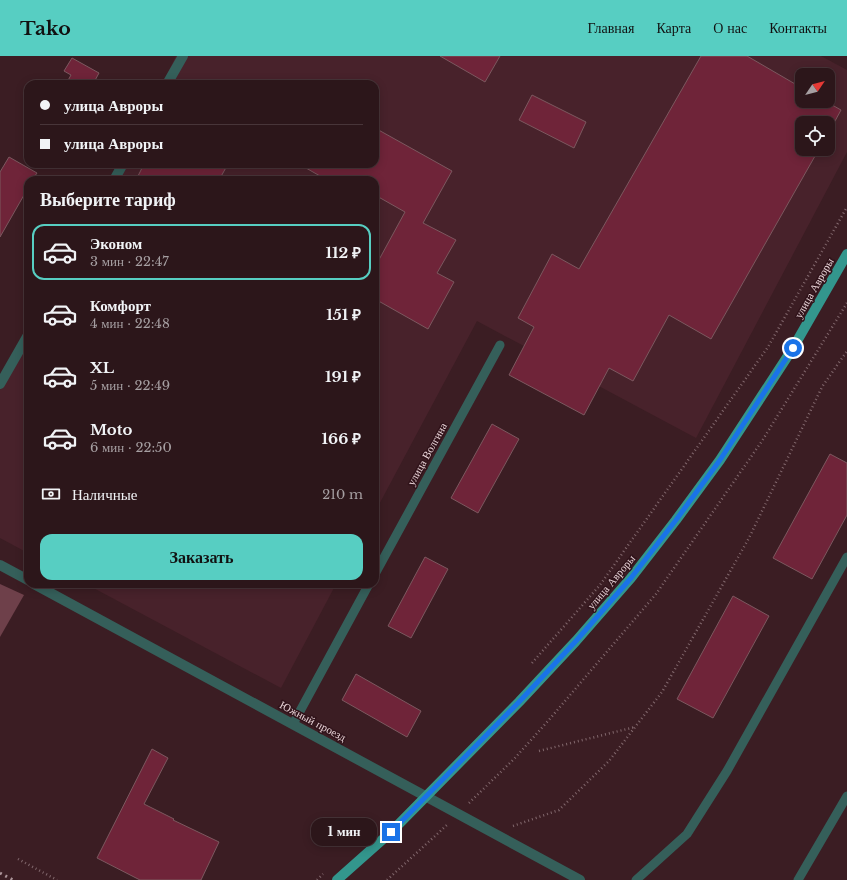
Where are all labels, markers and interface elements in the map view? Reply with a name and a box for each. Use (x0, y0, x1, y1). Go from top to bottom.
text: Tako (20, 17, 71, 40)
text: Главная (587, 19, 634, 37)
text: Карта (656, 19, 691, 37)
text: О нас (713, 19, 747, 37)
text: Контакты (769, 19, 827, 37)
north arrow (795, 68, 835, 108)
map controls (795, 68, 835, 156)
text: улица Авроры (64, 96, 163, 115)
button: locate (795, 116, 835, 156)
text: улица Авроры (64, 134, 163, 153)
text: Выберите тариф (40, 189, 176, 211)
icon: car (42, 234, 78, 270)
text: Эконом (90, 234, 142, 253)
text: 112 ₽ (325, 243, 361, 262)
text: 3 мин · 22:47 (90, 253, 169, 270)
street label: улица Авроры (791, 255, 837, 321)
icon: car (42, 296, 78, 332)
text: Комфорт (90, 296, 151, 315)
text: 151 ₽ (326, 305, 361, 324)
text: 4 мин · 22:48 (90, 315, 170, 332)
route start (784, 339, 802, 357)
icon: car (42, 358, 78, 394)
text: XL (90, 358, 114, 377)
text: 191 ₽ (325, 367, 361, 386)
text: 5 мин · 22:49 (90, 377, 170, 394)
icon: car (42, 420, 78, 456)
text: Moto (90, 420, 132, 439)
street label: улица Волгина (404, 420, 450, 488)
text: 166 ₽ (322, 429, 361, 448)
text: 6 мин · 22:50 (90, 439, 172, 456)
icon: cash (40, 483, 62, 505)
text: Наличные (72, 485, 137, 504)
text: 210 m (322, 486, 363, 503)
button: Заказать (40, 534, 363, 580)
street label: улица Авроры (584, 551, 638, 612)
street label: Южный проезд (277, 698, 349, 745)
callout: 1 мин (311, 818, 377, 846)
text: 1 мин (328, 823, 360, 840)
route end (382, 823, 400, 841)

